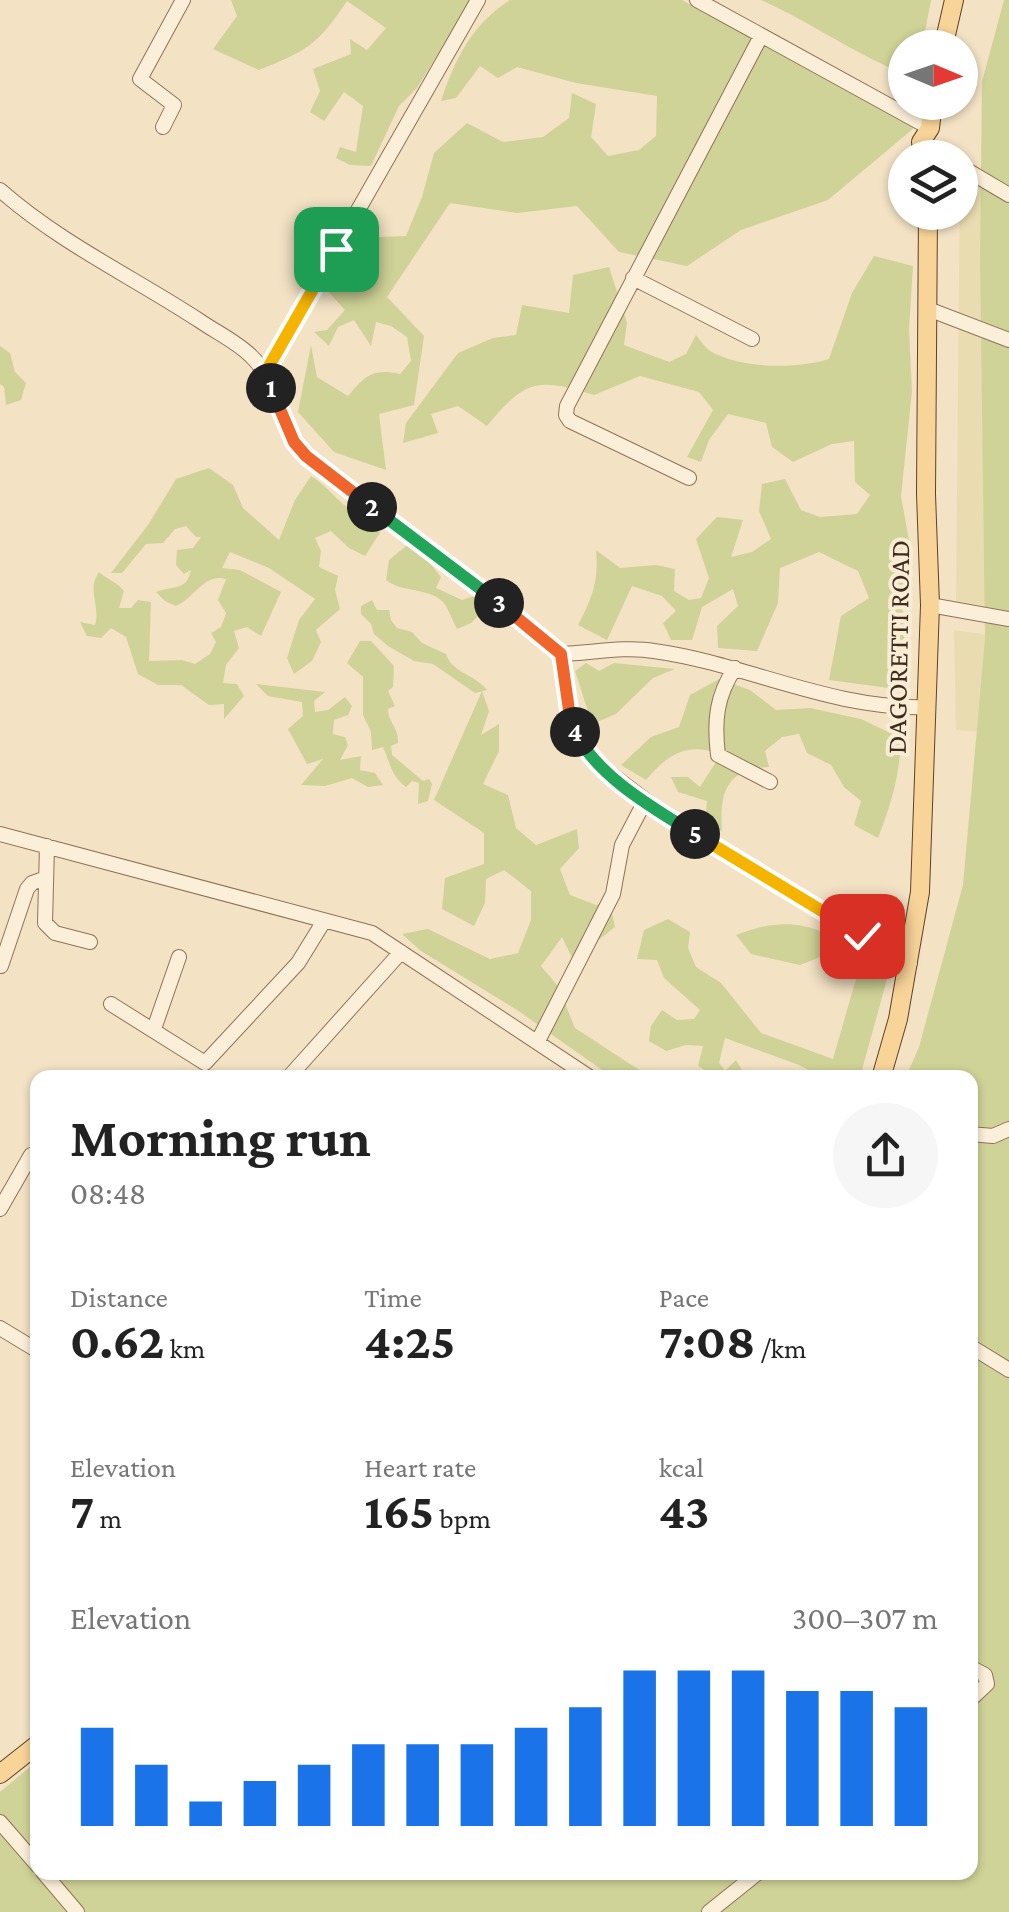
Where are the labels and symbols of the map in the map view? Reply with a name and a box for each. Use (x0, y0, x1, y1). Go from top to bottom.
north arrow (888, 30, 978, 120)
pin (294, 207, 379, 292)
pin: 1 (246, 363, 296, 413)
pin: 2 (347, 482, 397, 532)
street label: DAGORETTI ROAD (881, 540, 915, 754)
pin: 3 (474, 578, 524, 628)
pin: 4 (550, 707, 600, 757)
pin: 5 (670, 809, 720, 859)
pin (820, 894, 905, 979)

